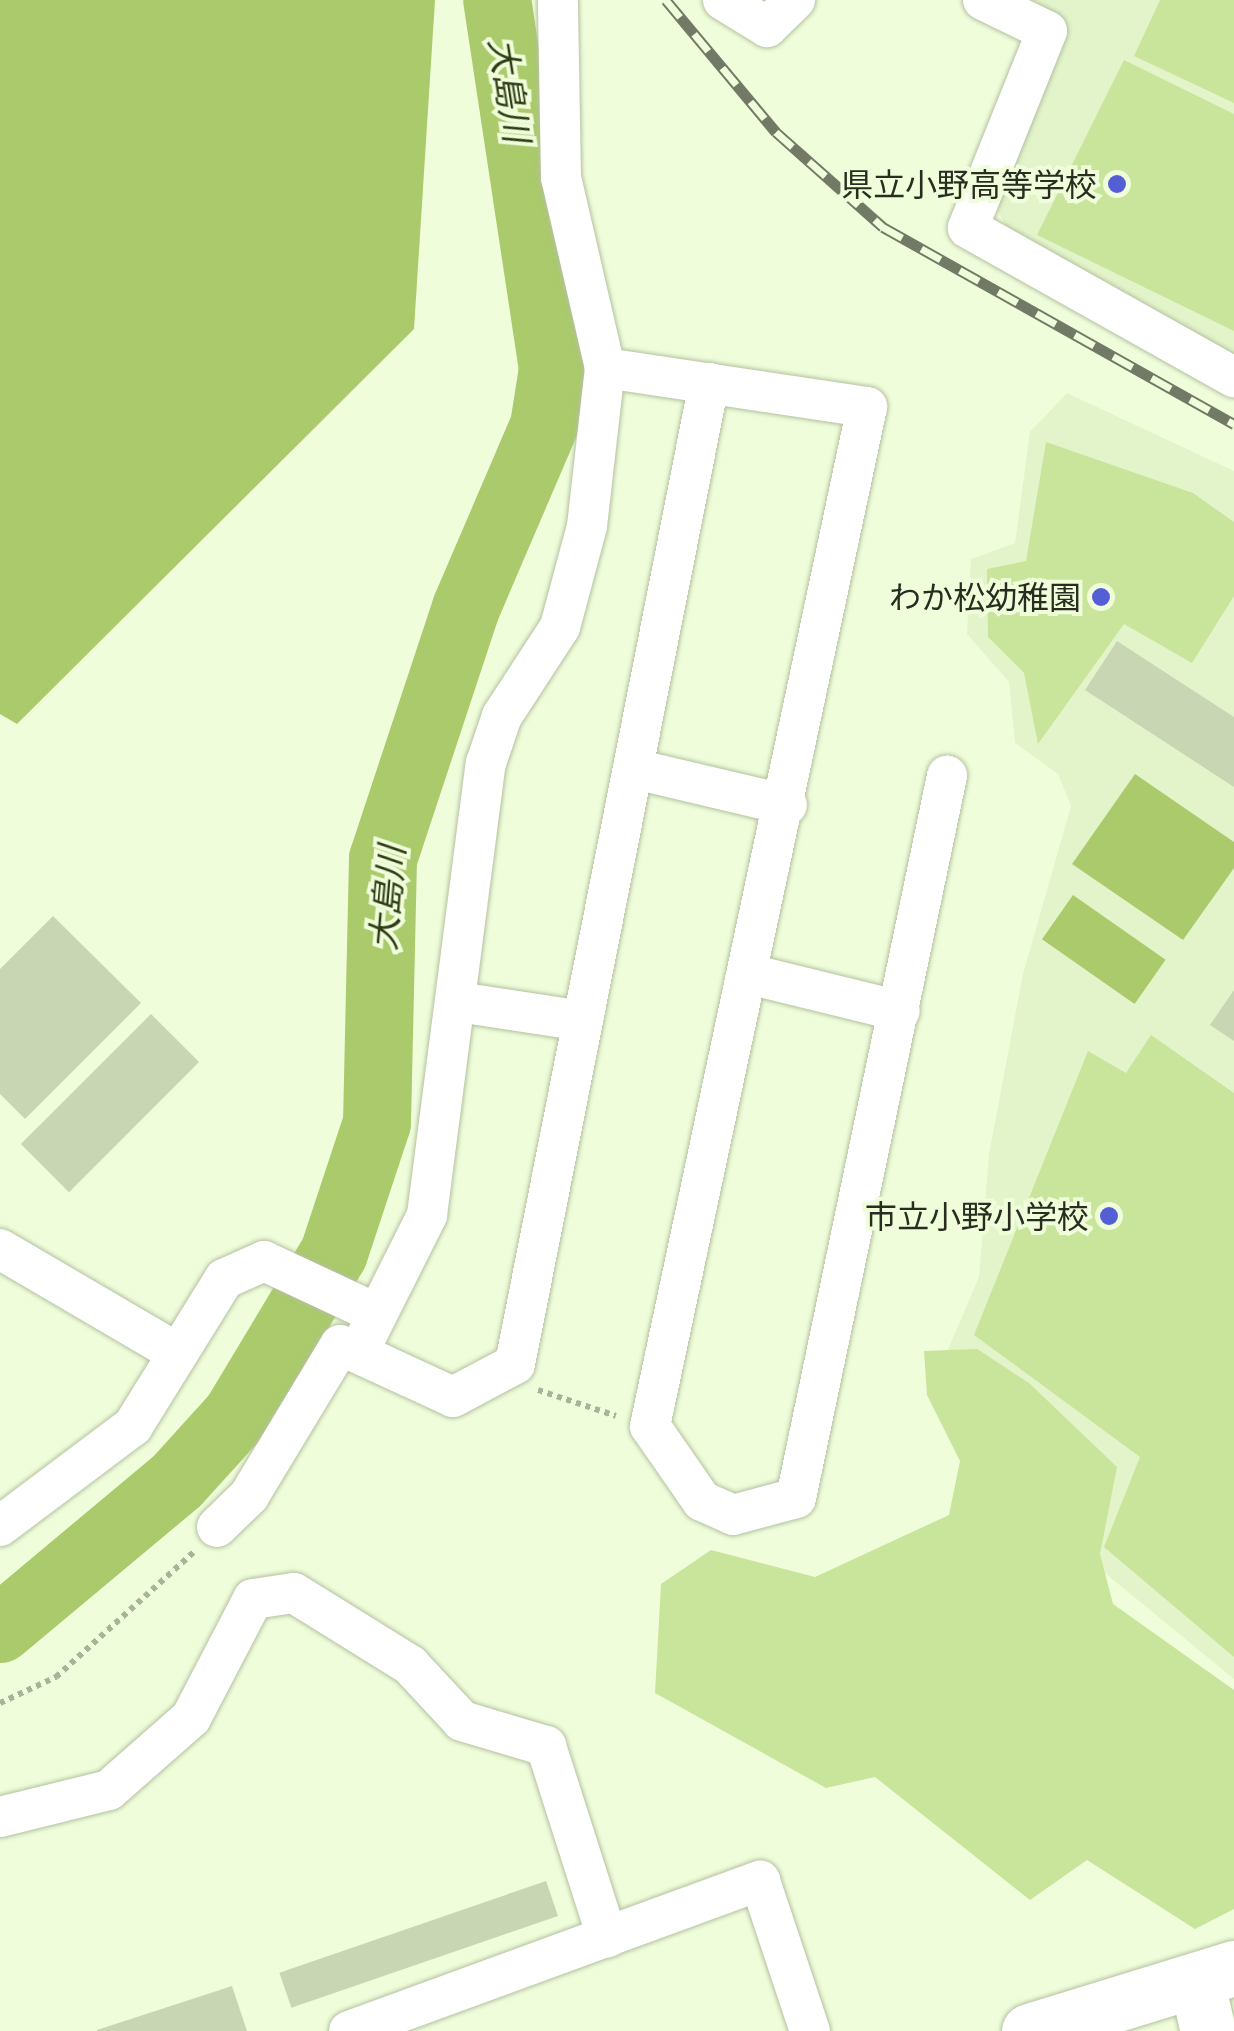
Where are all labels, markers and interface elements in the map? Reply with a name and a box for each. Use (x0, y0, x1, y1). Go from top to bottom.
water label: 大島川 (481, 35, 539, 145)
place label: 県立小野高等学校 (841, 165, 1097, 203)
marker: 県立小野高等学校 (1106, 173, 1128, 195)
place label: わか松幼稚園 (889, 578, 1081, 616)
marker: わか松幼稚園 (1090, 586, 1112, 608)
water label: 大島川 (362, 844, 412, 952)
place label: 市立小野小学校 (865, 1197, 1089, 1235)
marker: 市立小野小学校 (1098, 1205, 1120, 1227)

